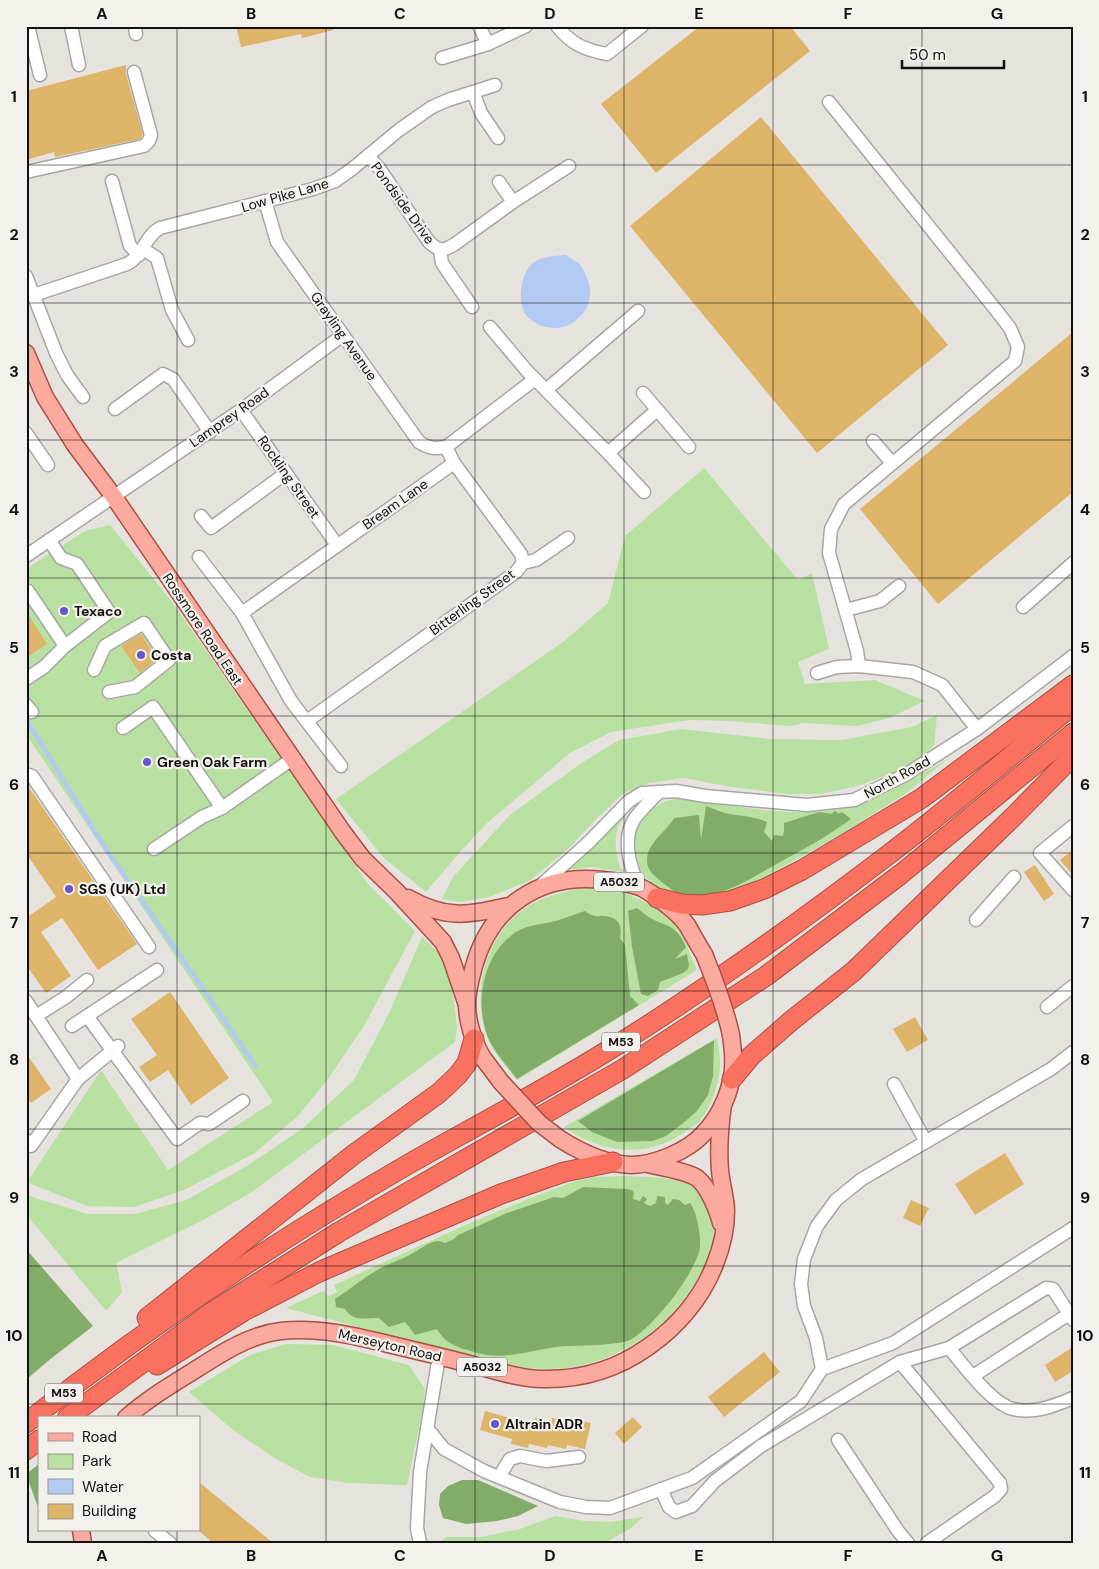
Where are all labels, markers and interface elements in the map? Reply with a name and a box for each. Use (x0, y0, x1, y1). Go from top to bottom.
text: A (96, 3, 108, 24)
text: B (246, 3, 256, 24)
text: C (394, 3, 406, 24)
text: D (544, 3, 556, 24)
text: E (694, 3, 704, 24)
text: F (844, 3, 853, 24)
text: G (991, 3, 1003, 24)
scale bar (902, 38, 1004, 70)
text: 50 m (909, 45, 946, 65)
text: 1 (11, 86, 17, 107)
text: 1 (1082, 86, 1088, 107)
street label: Pondside Drive (367, 159, 439, 247)
street label: Low Pike Lane (239, 174, 331, 216)
text: 2 (9, 224, 19, 245)
text: 2 (1080, 224, 1090, 245)
street label: Grayling Avenue (307, 288, 381, 384)
text: 3 (9, 361, 19, 382)
text: 3 (1080, 361, 1090, 382)
street label: Lamprey Road (186, 383, 272, 451)
street label: Rockling Street (254, 432, 324, 522)
street label: Bream Lane (359, 475, 431, 533)
text: 4 (9, 499, 19, 520)
text: 4 (1080, 499, 1090, 520)
street label: Bitterling Street (426, 565, 518, 639)
street label: Rossmore Road East (159, 569, 247, 689)
place label: Texaco (74, 602, 122, 620)
marker: Texaco (58, 605, 70, 617)
text: 5 (9, 637, 19, 658)
text: 5 (1080, 637, 1090, 658)
place label: Costa (151, 646, 191, 664)
marker: Costa (135, 649, 147, 661)
street label: North Road (861, 751, 933, 803)
place label: Green Oak Farm (157, 753, 267, 771)
marker: Green Oak Farm (141, 756, 153, 768)
text: 6 (9, 774, 19, 795)
text: 6 (1080, 774, 1090, 795)
road number: A5032 (594, 872, 644, 892)
place label: SGS (UK) Ltd (79, 880, 166, 898)
marker: SGS (UK) Ltd (63, 883, 75, 895)
text: 7 (10, 912, 19, 933)
text: 7 (1081, 912, 1090, 933)
road number: M53 (602, 1032, 640, 1052)
text: 8 (9, 1049, 19, 1070)
text: 8 (1080, 1049, 1090, 1070)
text: 9 (9, 1187, 19, 1208)
text: 9 (1080, 1187, 1090, 1208)
street label: Merseyton Road (337, 1324, 443, 1366)
text: 10 (5, 1325, 23, 1346)
text: 10 (1076, 1325, 1094, 1346)
road number: A5032 (457, 1358, 507, 1376)
road number: M53 (45, 1384, 83, 1402)
place label: Altrain ADR (505, 1415, 583, 1433)
legend (38, 1416, 200, 1532)
marker: Altrain ADR (489, 1418, 501, 1430)
text: Road (82, 1427, 117, 1447)
text: Park (82, 1451, 112, 1471)
text: 11 (8, 1462, 20, 1483)
text: 11 (1079, 1462, 1091, 1483)
text: Water (82, 1477, 124, 1497)
text: Building (82, 1501, 137, 1521)
text: A (96, 1545, 108, 1566)
text: B (246, 1545, 256, 1566)
text: C (394, 1545, 406, 1566)
text: D (544, 1545, 556, 1566)
text: E (694, 1545, 704, 1566)
text: F (844, 1545, 853, 1566)
text: G (991, 1545, 1003, 1566)

